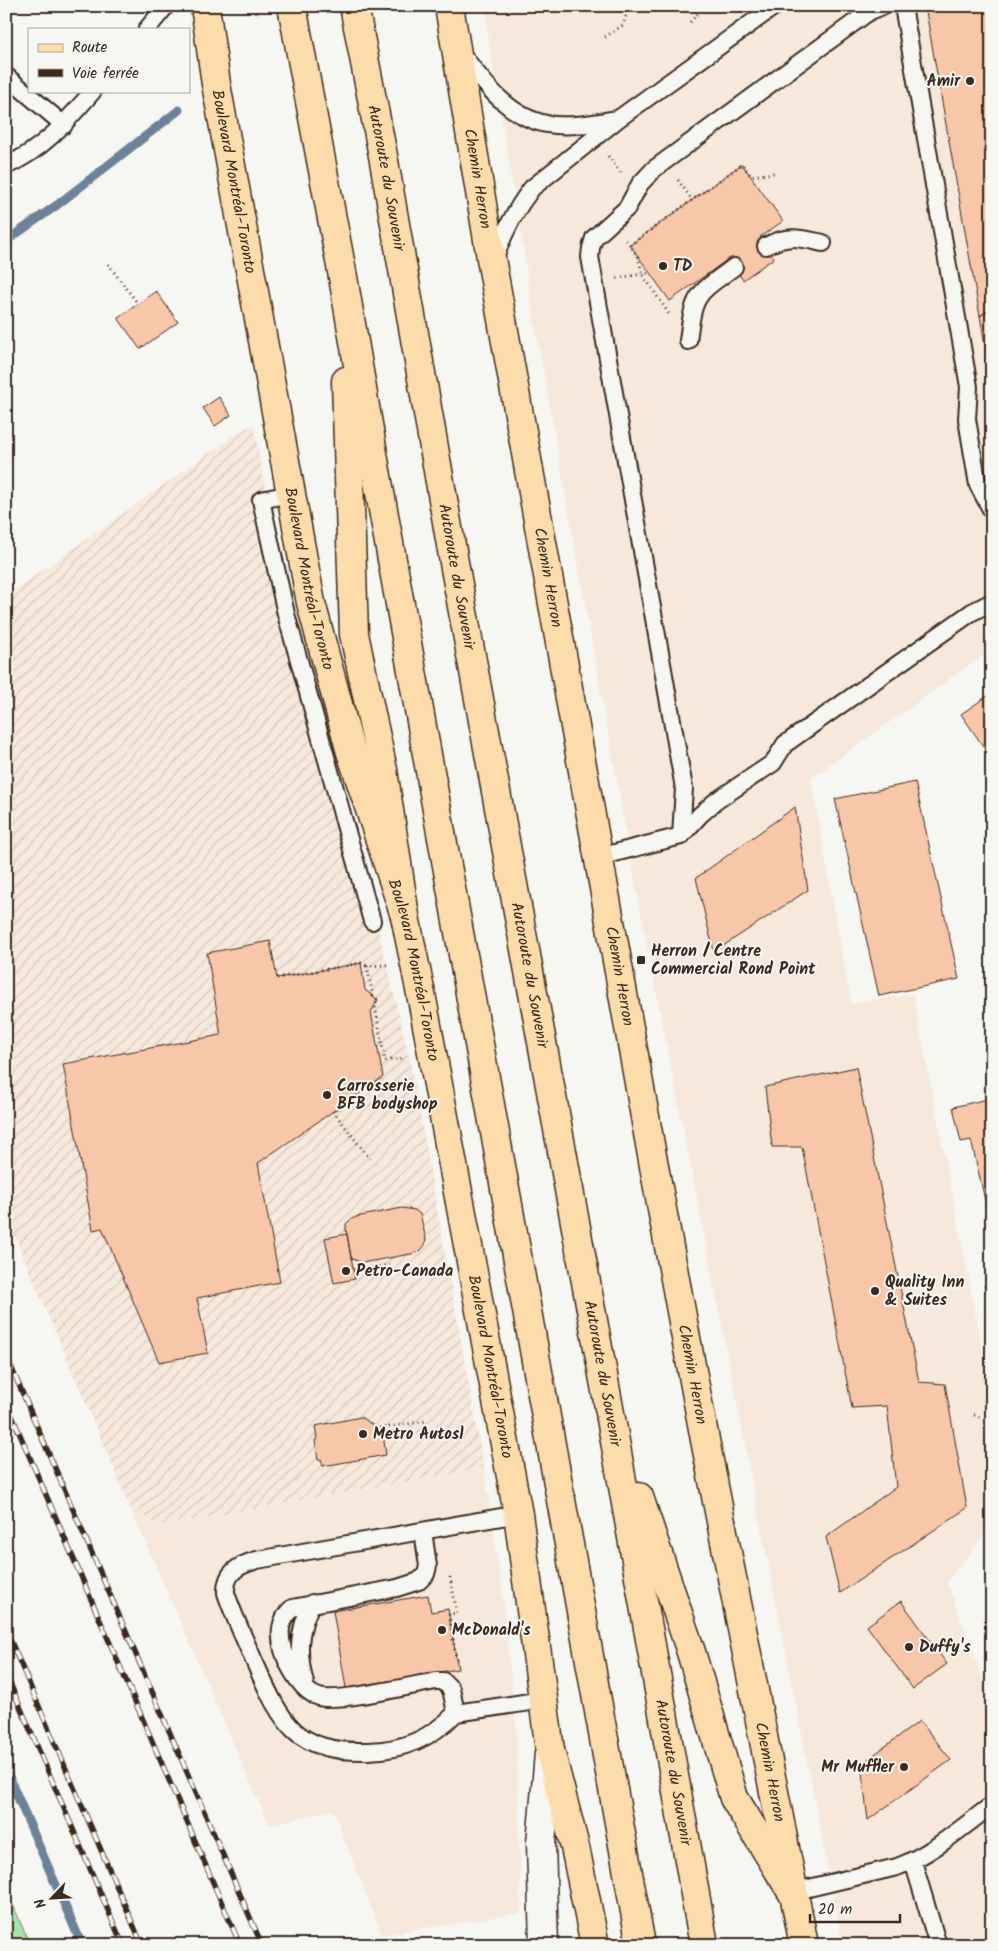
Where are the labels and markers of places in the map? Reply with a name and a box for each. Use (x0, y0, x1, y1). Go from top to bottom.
place label: Amir (927, 69, 961, 94)
marker: Amir (964, 75, 976, 87)
place label: TD (673, 254, 693, 279)
marker: TD (657, 260, 669, 272)
place label: Herron / Centre Commercial Rond Point (651, 939, 816, 982)
marker: Herron / Centre Commercial Rond Point (635, 954, 647, 966)
place label: Carrosserie BFB bodyshop (337, 1074, 438, 1117)
marker: Carrosserie BFB bodyshop (321, 1089, 333, 1101)
place label: Petro-Canada (356, 1259, 453, 1284)
marker: Petro-Canada (340, 1265, 352, 1277)
place label: Quality Inn & Suites (885, 1270, 964, 1313)
marker: Quality Inn & Suites (869, 1285, 881, 1297)
place label: Metro Autosl (373, 1422, 464, 1447)
marker: Metro Autosl (357, 1428, 369, 1440)
place label: McDonald's (452, 1618, 531, 1643)
marker: McDonald's (436, 1624, 448, 1636)
place label: Duffy's (919, 1635, 971, 1660)
marker: Duffy's (903, 1641, 915, 1653)
place label: Mr Muffler (821, 1755, 895, 1780)
marker: Mr Muffler (898, 1761, 910, 1773)

